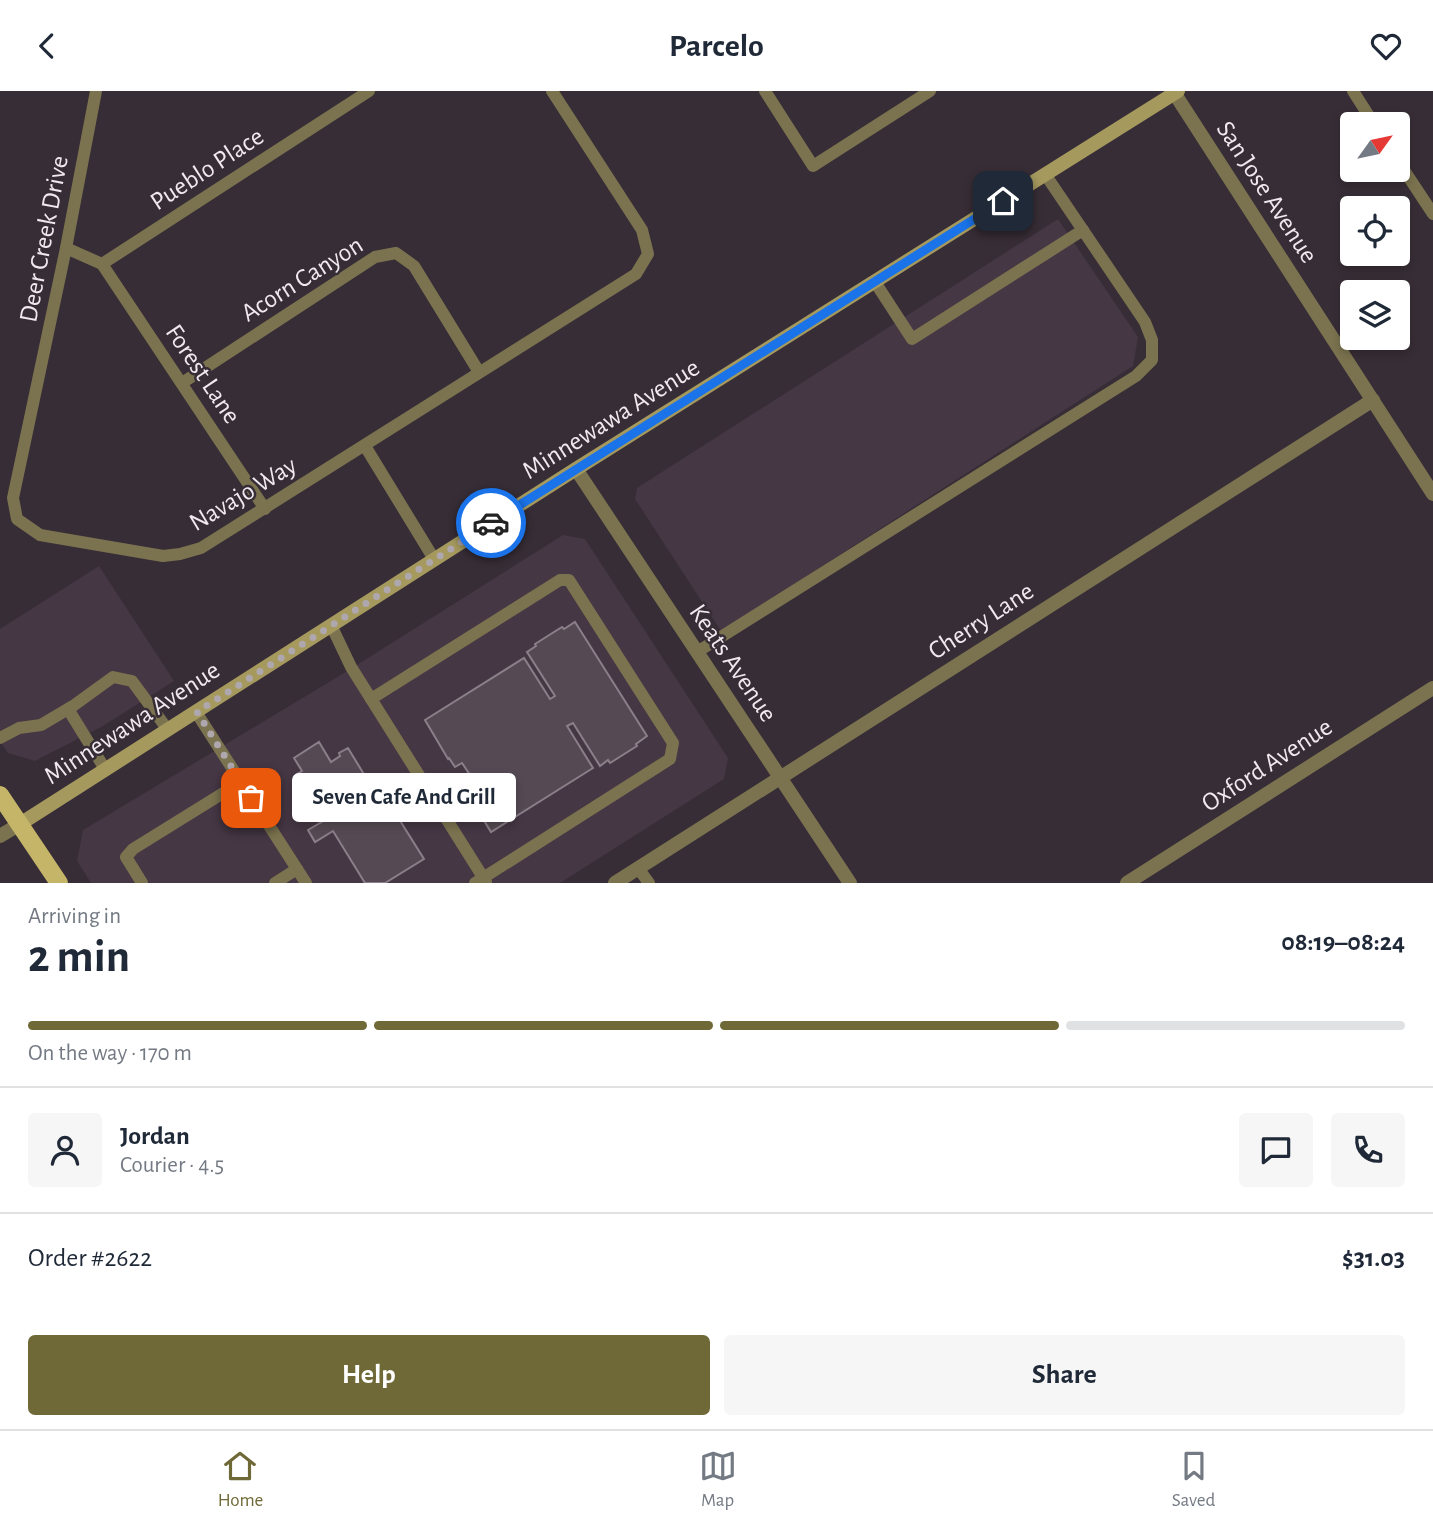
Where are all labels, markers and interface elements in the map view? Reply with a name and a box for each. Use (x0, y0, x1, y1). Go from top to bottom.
icon: back (28, 27, 66, 65)
icon: heart (1367, 27, 1405, 65)
text: Parcelo (669, 30, 764, 62)
north arrow (1340, 112, 1410, 182)
map controls (1340, 112, 1410, 350)
street label: San Jose Avenue (1212, 116, 1322, 268)
street label: Pueblo Place (146, 123, 268, 215)
street label: Deer Creek Drive (15, 154, 73, 324)
pin (973, 171, 1033, 231)
icon: home (984, 182, 1022, 220)
button: locate (1340, 196, 1410, 266)
street label: Acorn Canyon (237, 231, 367, 327)
button: layers (1340, 280, 1410, 350)
street label: Forest Lane (161, 320, 245, 428)
street label: Minnewawa Avenue (518, 354, 704, 484)
street label: Navajo Way (185, 452, 301, 536)
courier (456, 488, 526, 558)
icon: car (472, 504, 510, 542)
street label: Cherry Lane (924, 578, 1038, 664)
street label: Keats Avenue (684, 600, 782, 726)
street label: Minnewawa Avenue (40, 657, 224, 789)
street label: Oxford Avenue (1197, 713, 1337, 817)
pin (221, 768, 281, 828)
callout: Seven Cafe And Grill (293, 773, 517, 823)
icon: bag (232, 779, 270, 817)
text: Seven Cafe And Grill (312, 786, 496, 809)
text: Arriving in (28, 905, 121, 928)
text: 08:19–08:24 (1281, 929, 1405, 955)
text: 2 min (28, 934, 130, 980)
text: On the way · 170 m (28, 1042, 192, 1065)
button: person (28, 1113, 102, 1187)
button: chat (1239, 1113, 1313, 1187)
button: phone (1331, 1113, 1405, 1187)
text: Jordan (120, 1123, 190, 1149)
text: Courier · 4.5 (120, 1154, 224, 1177)
text: Order #2622 (28, 1245, 152, 1271)
text: $31.03 (1342, 1245, 1405, 1271)
button: Help (28, 1335, 710, 1415)
button: Share (724, 1335, 1405, 1415)
tab: Home (218, 1447, 263, 1512)
tab: Map (699, 1447, 737, 1512)
tab: Saved (1172, 1447, 1215, 1512)

